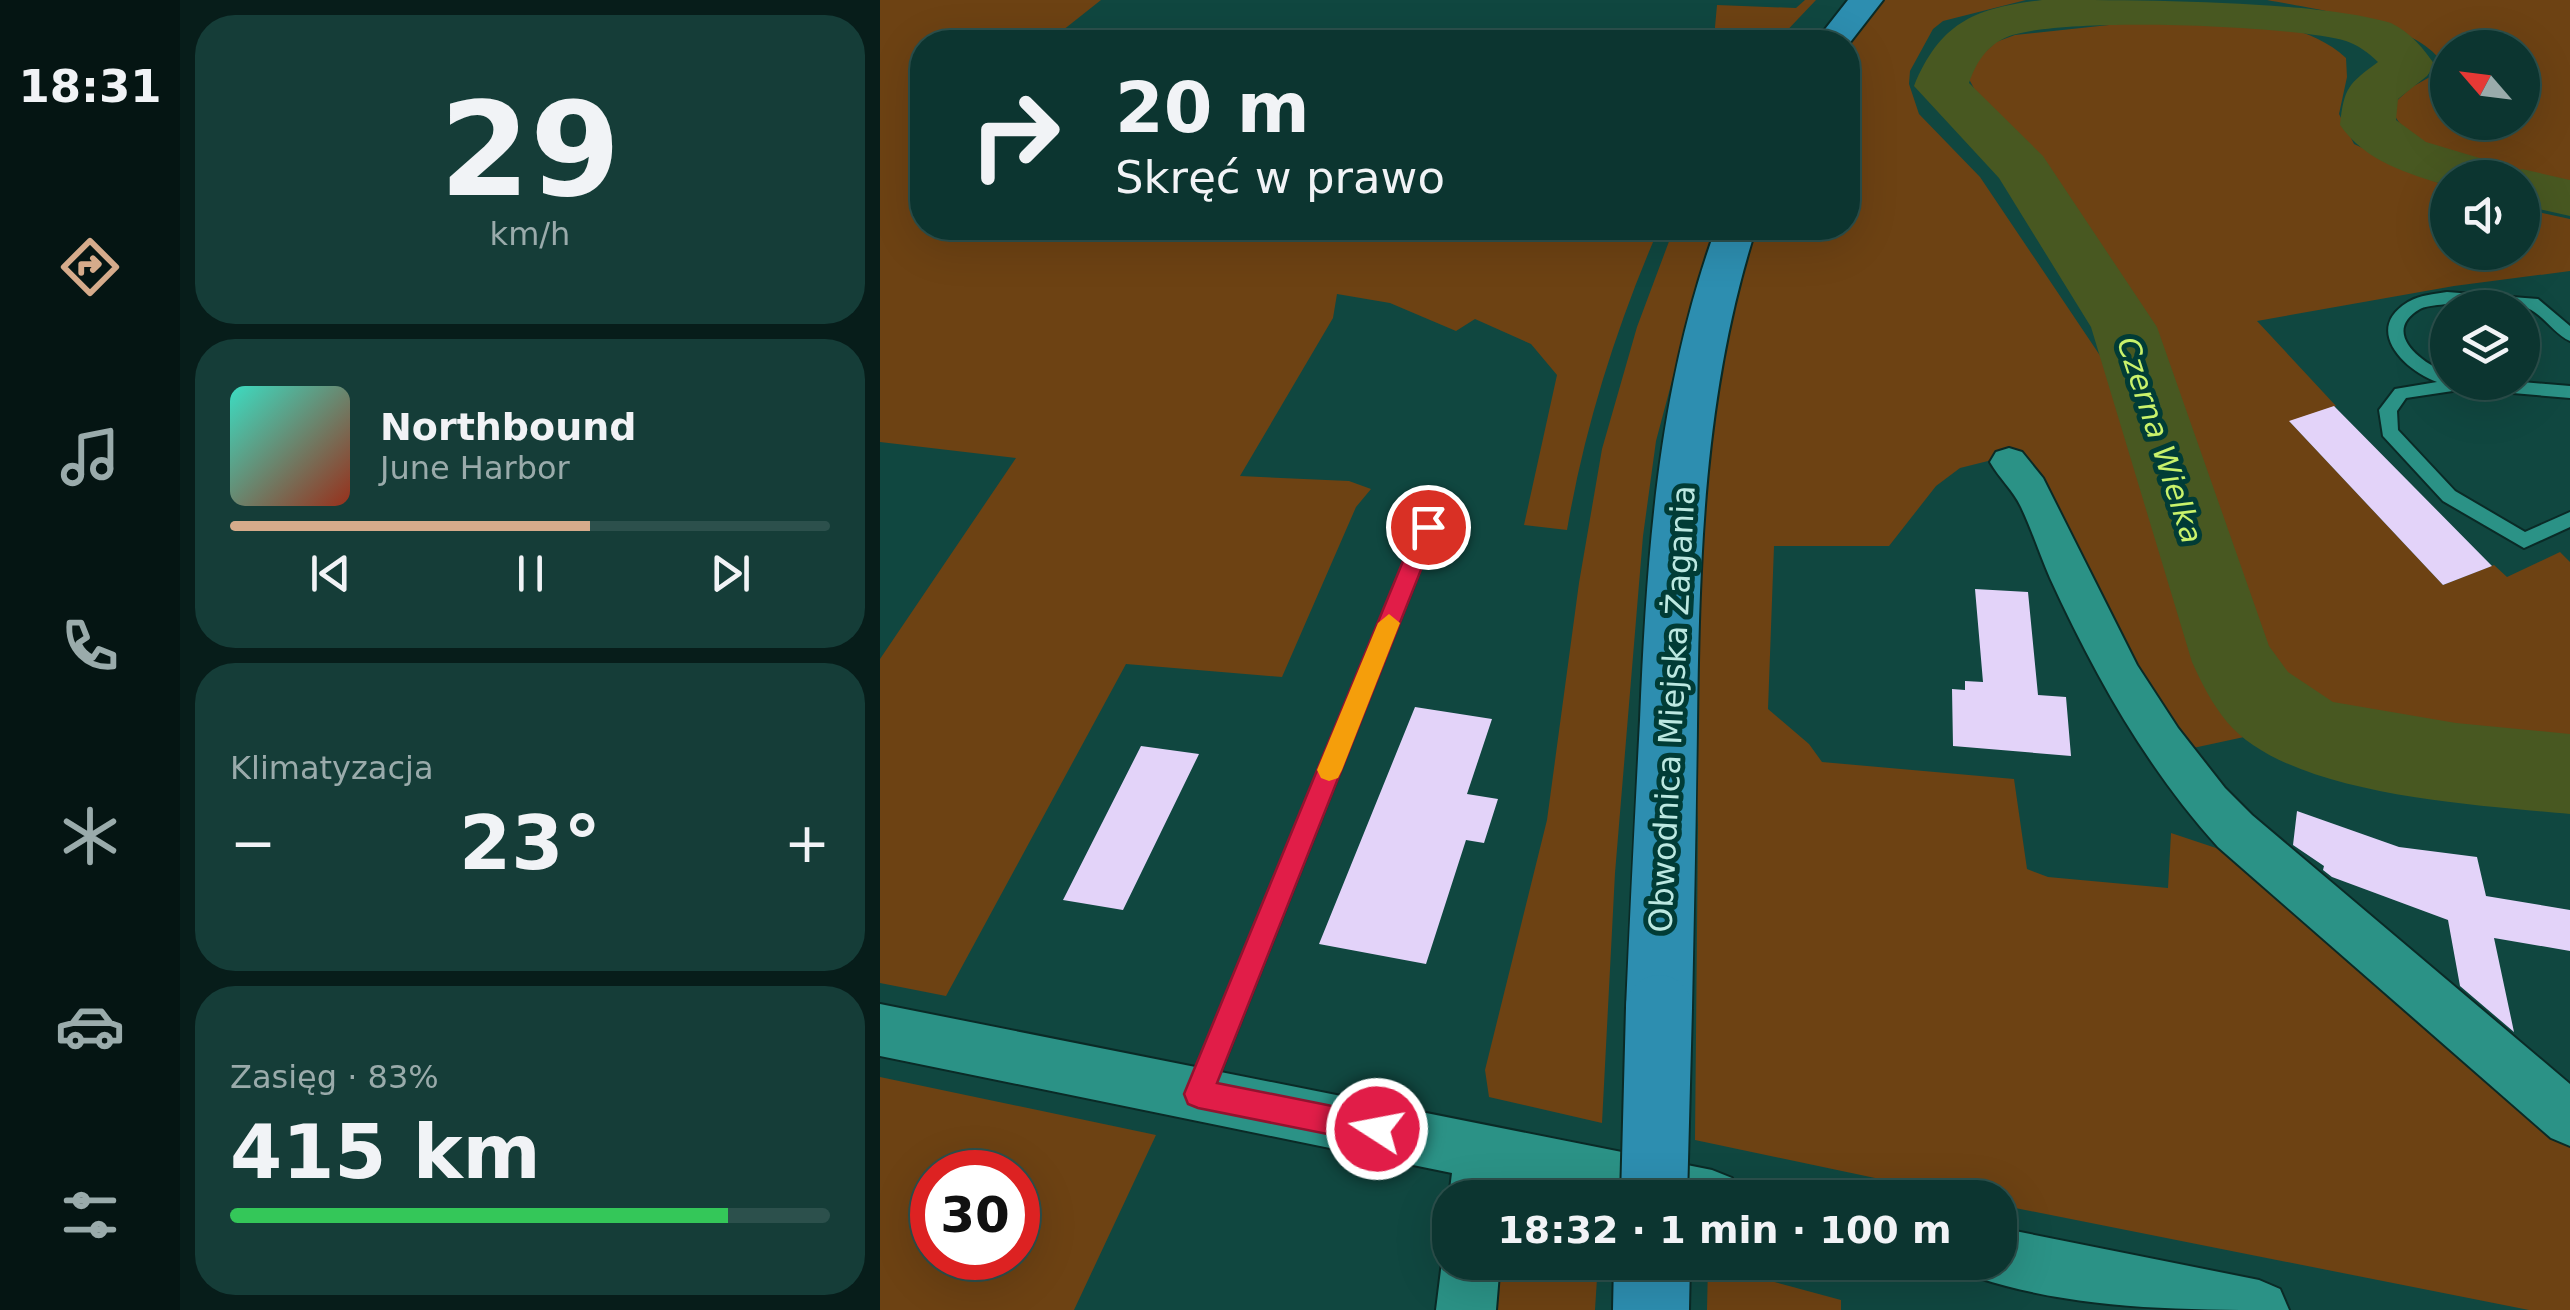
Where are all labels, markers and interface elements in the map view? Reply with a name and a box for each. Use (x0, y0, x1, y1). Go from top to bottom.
north arrow (2430, 30, 2540, 140)
map controls (2430, 30, 2540, 400)
text: 18:31 (18, 60, 162, 113)
text: 20 m (1115, 67, 1310, 149)
icon: right (950, 70, 1080, 200)
text: 29 (440, 74, 620, 226)
text: Skręć w prawo (1115, 151, 1445, 204)
button: sound (2430, 160, 2540, 270)
text: km/h (490, 215, 570, 253)
icon: directions (55, 232, 125, 302)
button: layers (2430, 290, 2540, 400)
water label: Czerna Wielka (2110, 332, 2210, 548)
text: Northbound (380, 405, 636, 449)
icon: music (55, 422, 125, 492)
text: June Harbor (380, 449, 570, 487)
street label: Obwodnica Miejska Żagania (1641, 484, 1703, 934)
pin (1386, 485, 1471, 570)
icon: arrive (1401, 500, 1456, 555)
icon: previous (303, 546, 358, 601)
icon: pause (503, 546, 558, 601)
icon: next (703, 546, 758, 601)
icon: phone (55, 611, 125, 681)
text: Klimatyzacja (230, 749, 434, 787)
text: 23° (459, 799, 601, 887)
icon: climate (55, 801, 125, 871)
text: − (230, 811, 276, 875)
text: + (784, 811, 830, 875)
icon: car (55, 991, 125, 1061)
text: Zasięg · 83% (230, 1058, 439, 1096)
position arrow (1325, 1077, 1429, 1181)
text: 415 km (230, 1108, 541, 1196)
speed limit sign: 30 (910, 1150, 1040, 1280)
icon: filters (55, 1180, 125, 1250)
text: 18:32 · 1 min · 100 m (1497, 1208, 1952, 1252)

